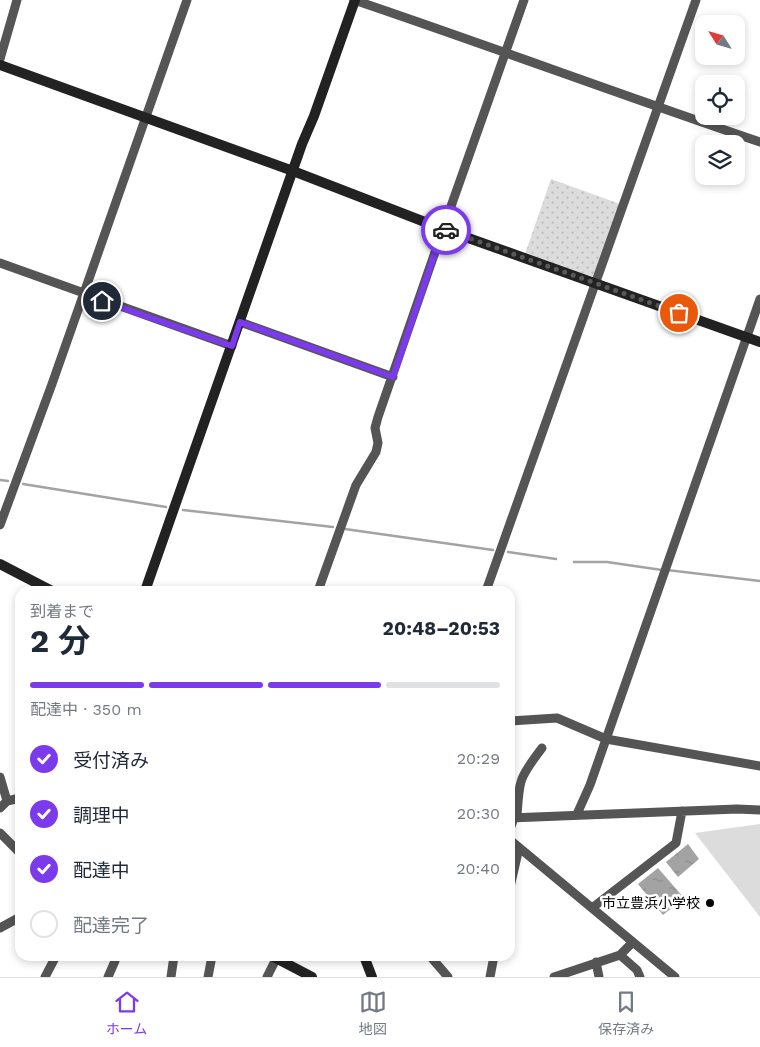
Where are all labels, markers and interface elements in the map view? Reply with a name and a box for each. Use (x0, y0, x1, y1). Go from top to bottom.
north arrow (695, 15, 745, 65)
map controls (695, 15, 745, 185)
button: locate (695, 75, 745, 125)
button: layers (695, 135, 745, 185)
courier (421, 205, 471, 255)
icon: car (432, 216, 460, 244)
pin (81, 280, 123, 322)
icon: home (88, 287, 116, 315)
pin (658, 292, 700, 334)
icon: bag (665, 299, 693, 327)
text: 到着まで (30, 602, 94, 621)
text: 20:48–20:53 (383, 617, 500, 640)
text: 2 分 (30, 622, 90, 660)
text: 配達中 · 350 m (30, 700, 142, 719)
icon: check (30, 745, 58, 773)
text: 受付済み (73, 749, 149, 772)
text: 20:29 (457, 749, 500, 768)
icon: check (30, 800, 58, 828)
text: 調理中 (73, 804, 130, 827)
text: 20:30 (457, 804, 500, 823)
icon: check (30, 855, 58, 883)
text: 配達中 (73, 859, 130, 882)
text: 20:40 (456, 859, 500, 878)
place label: 市立豊浜小学校 (602, 895, 700, 911)
marker: 市立豊浜小学校 (704, 897, 716, 909)
text: 配達完了 (73, 914, 149, 937)
tab: ホーム (106, 988, 147, 1038)
tab: 地図 (359, 988, 387, 1038)
tab: 保存済み (598, 988, 654, 1038)

